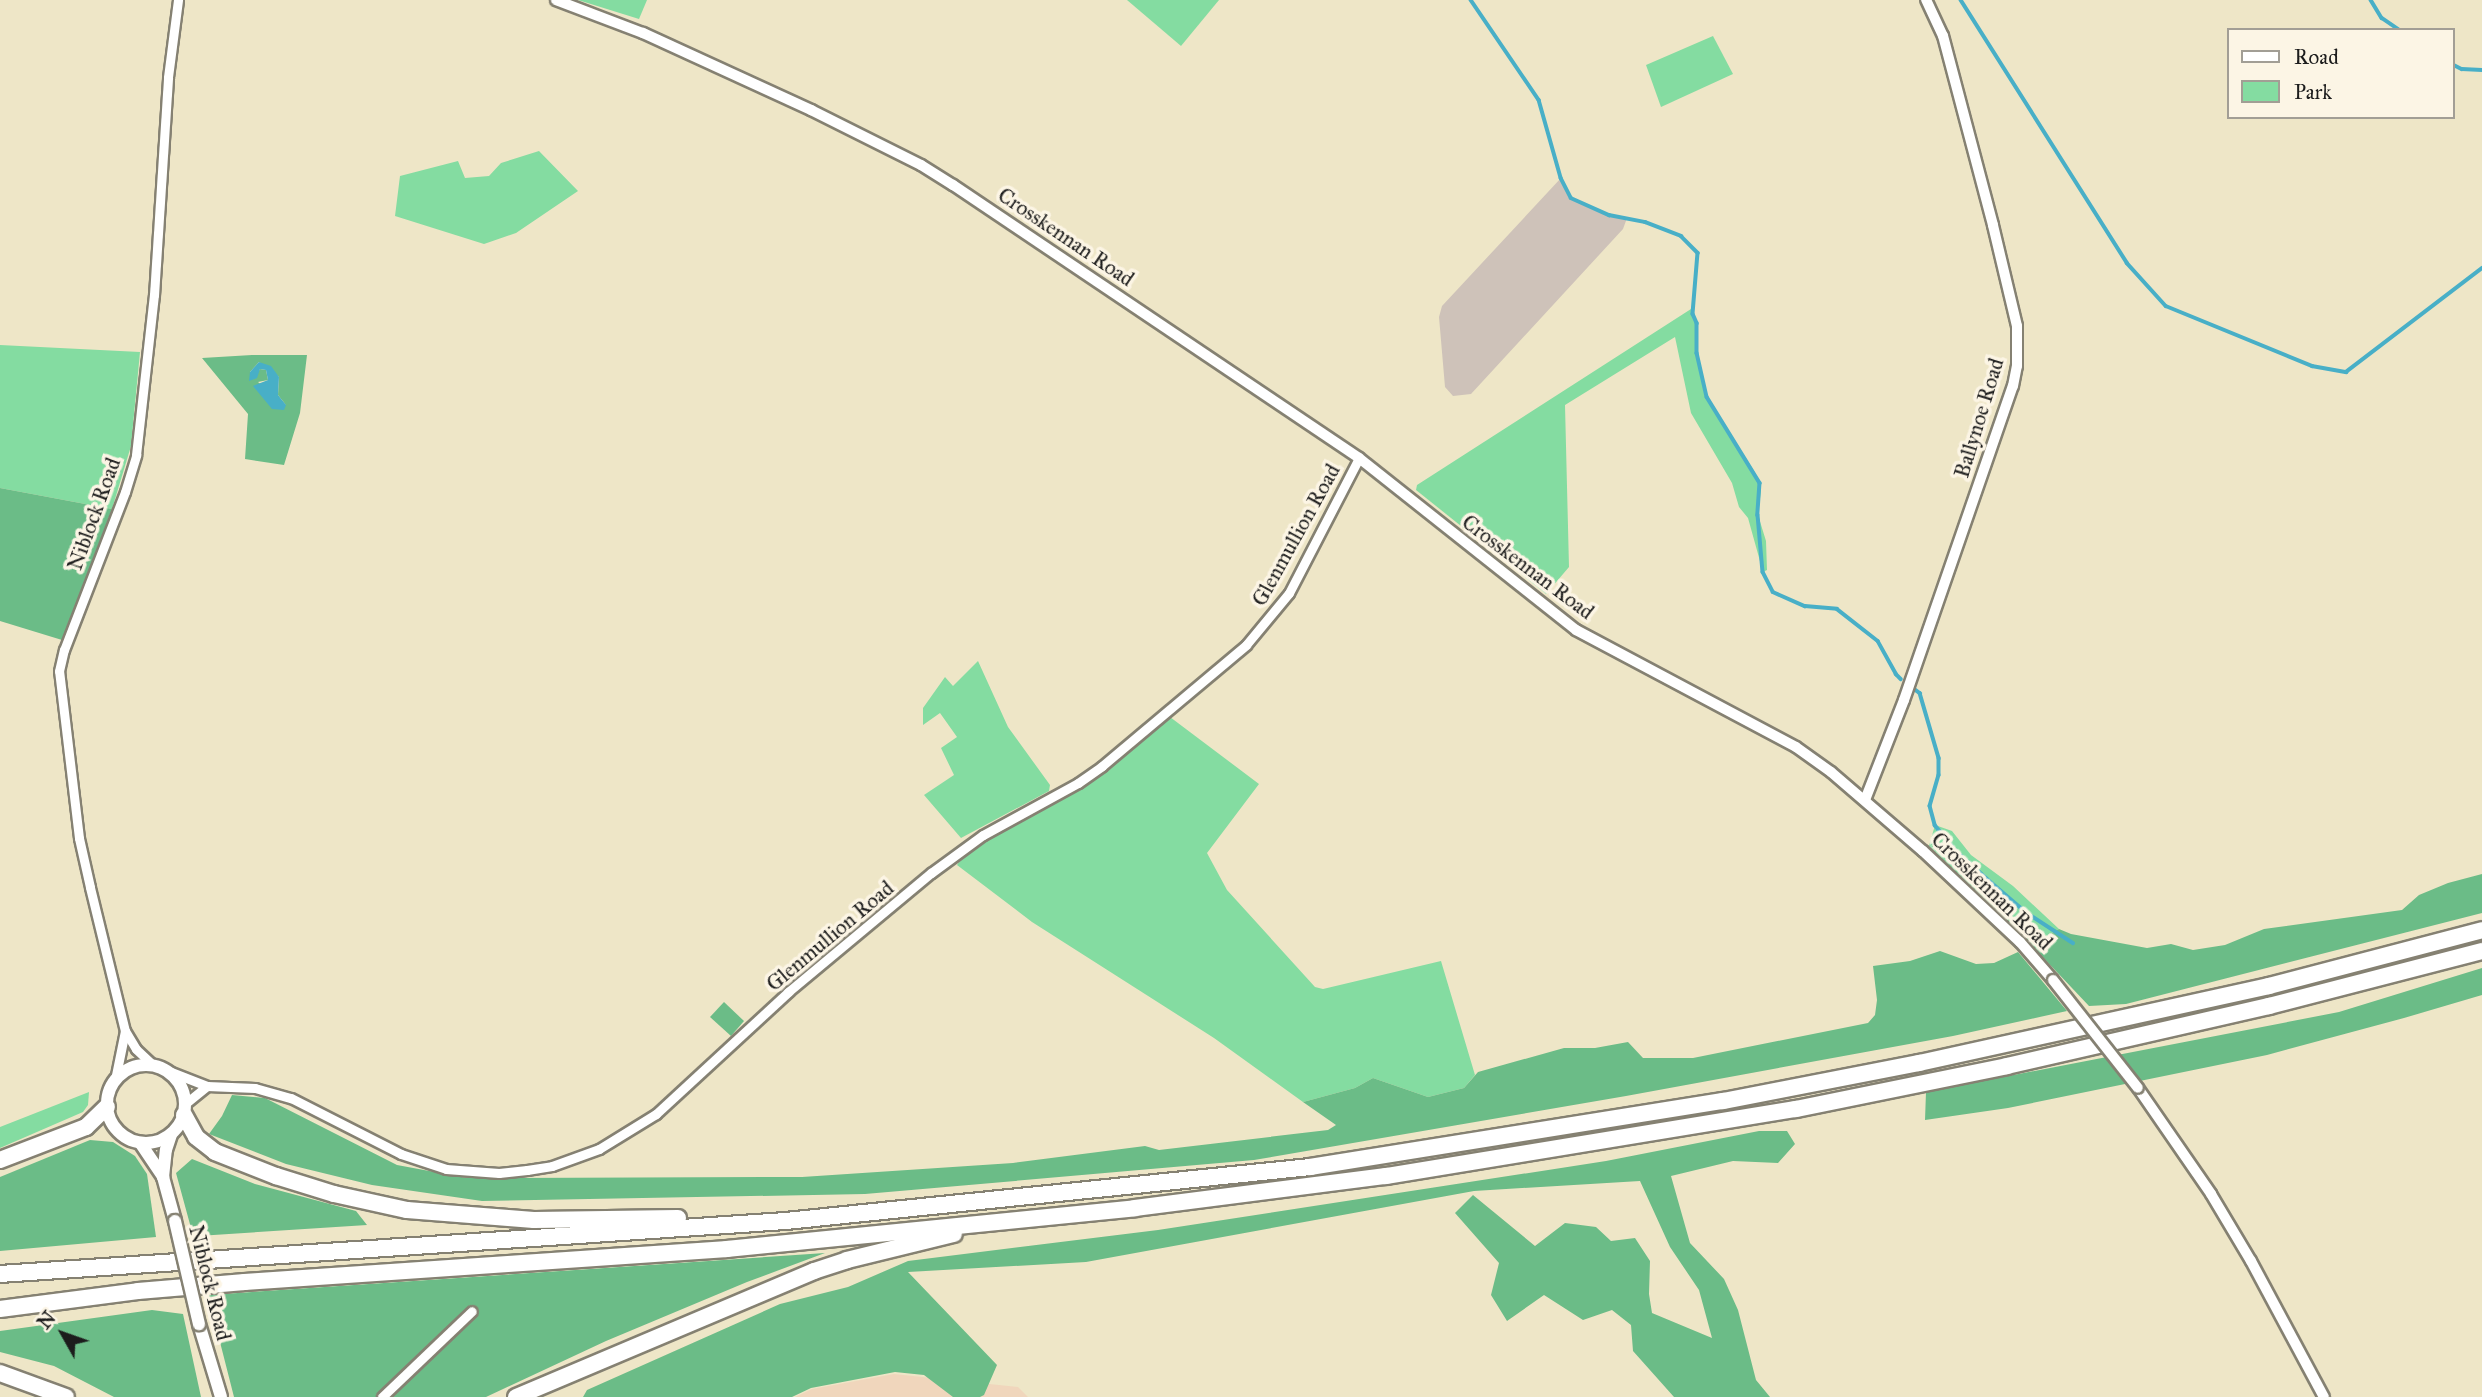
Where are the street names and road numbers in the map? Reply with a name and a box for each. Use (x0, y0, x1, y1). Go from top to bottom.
street label: Crosskennan Road (993, 182, 1139, 292)
street label: Ballynoe Road (1949, 355, 2009, 481)
street label: Niblock Road (62, 454, 126, 574)
street label: Glenmullion Road (1247, 460, 1345, 610)
street label: Crosskennan Road (1457, 509, 1599, 625)
street label: Crosskennan Road (1926, 827, 2058, 955)
street label: Glenmullion Road (761, 876, 899, 996)
street label: Niblock Road (184, 1223, 236, 1343)

